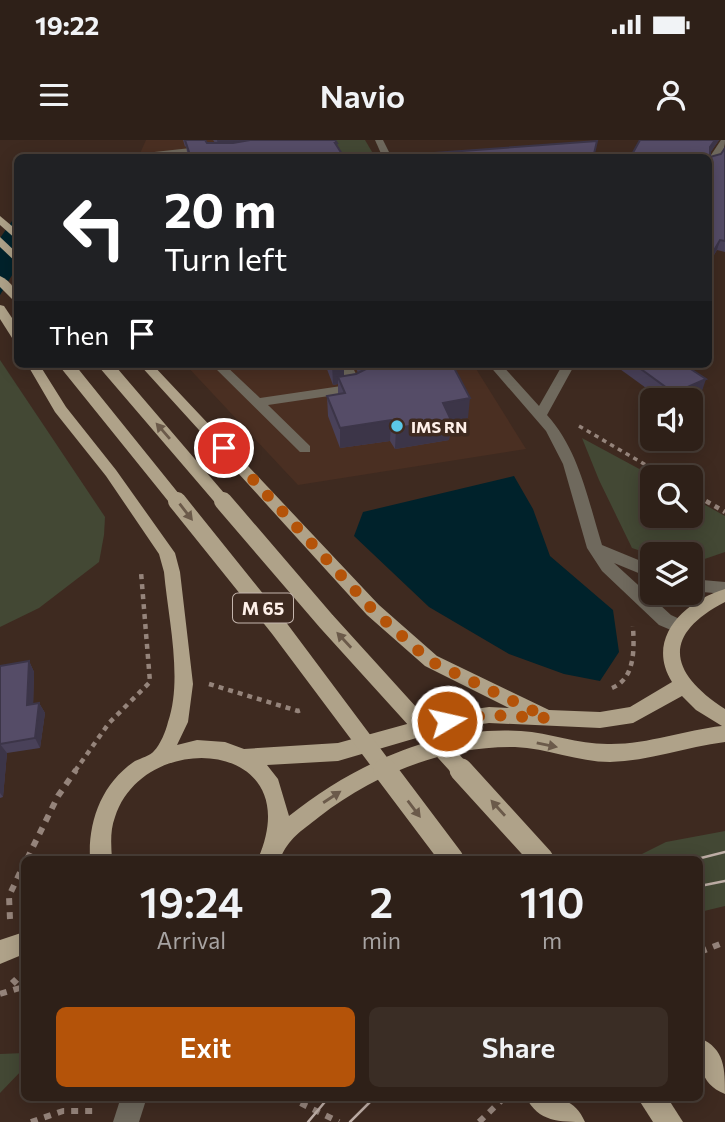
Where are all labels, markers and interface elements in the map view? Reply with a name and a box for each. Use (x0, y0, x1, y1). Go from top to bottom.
text: 19:22 (35, 9, 99, 40)
text: Navio (320, 75, 405, 115)
icon: menu (35, 76, 73, 114)
icon: person (652, 76, 690, 114)
text: 20 m (164, 178, 276, 238)
icon: left (49, 182, 140, 273)
text: Turn left (164, 238, 288, 278)
icon: arrive (123, 315, 161, 353)
text: Then (49, 319, 109, 350)
map controls (640, 388, 703, 605)
button: sound (640, 388, 703, 451)
place label: IMS RN (411, 417, 467, 436)
pin (194, 418, 254, 478)
marker: IMS RN (389, 418, 405, 434)
one-way arrow (155, 422, 171, 440)
icon: arrive (205, 429, 243, 467)
button: search (640, 465, 703, 528)
one-way arrow (178, 503, 193, 521)
button: layers (640, 542, 703, 605)
road number: M 65 (233, 594, 293, 622)
one-way arrow (336, 632, 352, 649)
position arrow (410, 684, 484, 758)
one-way arrow (536, 739, 558, 750)
one-way arrow (322, 791, 342, 804)
one-way arrow (406, 800, 421, 818)
one-way arrow (490, 800, 506, 817)
text: 19:24 (139, 875, 243, 927)
text: 2 (370, 875, 393, 927)
text: 110 (519, 875, 585, 927)
text: Arrival (157, 926, 226, 954)
text: min (362, 926, 401, 954)
text: m (542, 926, 562, 954)
button: Exit (56, 1007, 355, 1087)
button: Share (369, 1007, 668, 1087)

